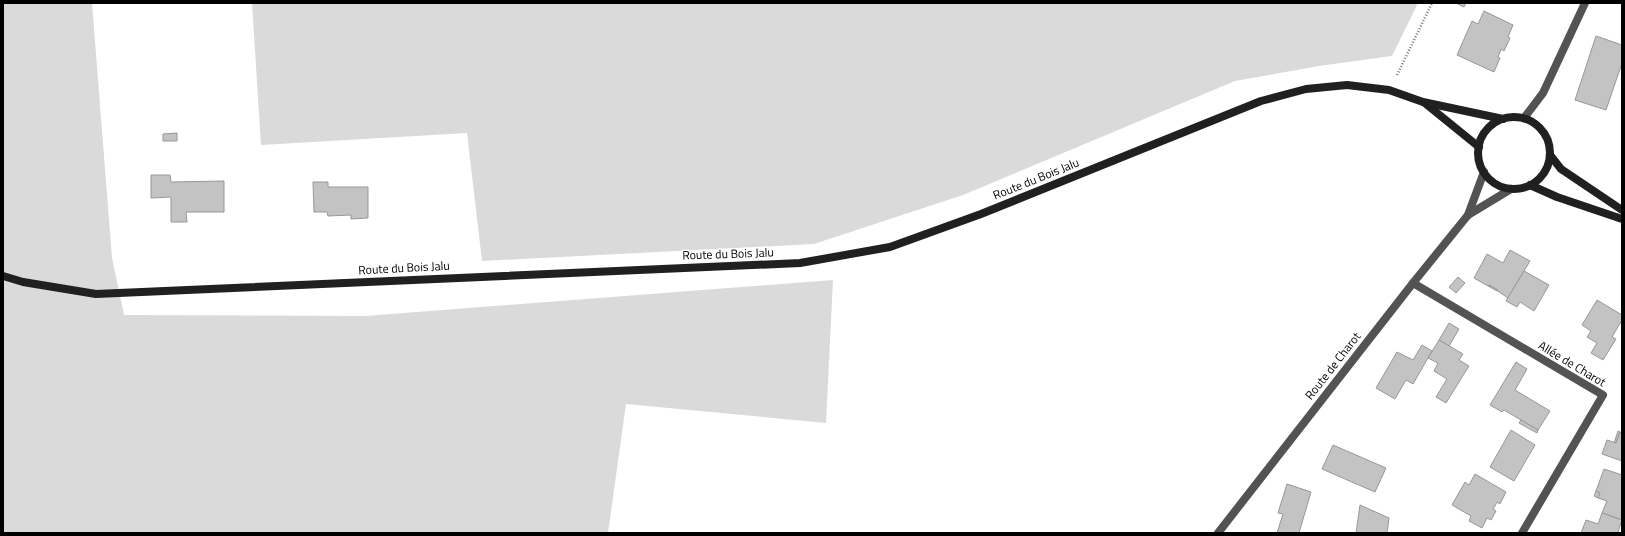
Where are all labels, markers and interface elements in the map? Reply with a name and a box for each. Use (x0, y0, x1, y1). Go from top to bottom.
street label: Route du Bois Jalu (990, 153, 1082, 204)
street label: Route du Bois Jalu (682, 242, 774, 265)
street label: Route du Bois Jalu (358, 256, 450, 279)
street label: Route de Charot (1300, 327, 1366, 404)
street label: Allée de Charot (1535, 336, 1610, 392)

